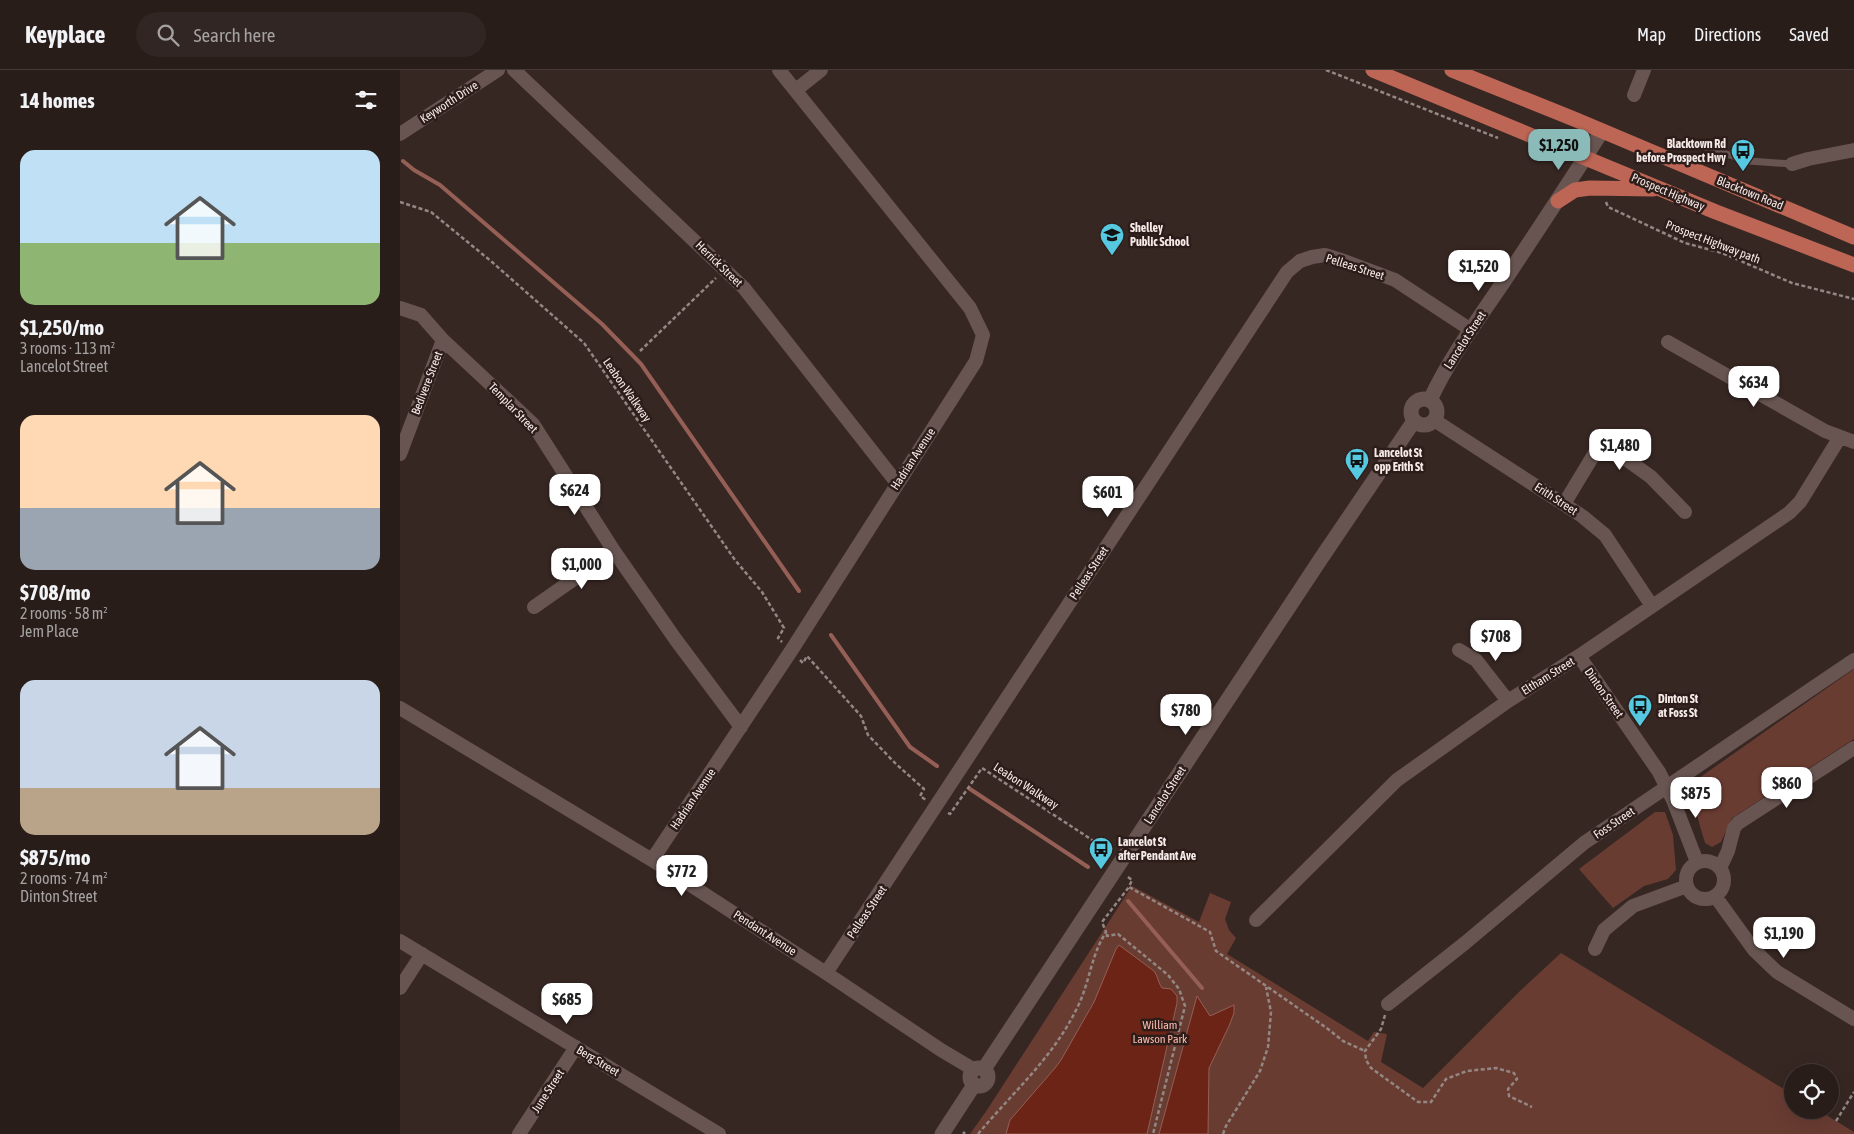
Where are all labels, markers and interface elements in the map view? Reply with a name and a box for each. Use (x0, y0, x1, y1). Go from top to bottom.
search box (136, 12, 486, 57)
text: Keyplace (25, 21, 106, 48)
icon: search (154, 21, 182, 49)
text: Search here (194, 24, 275, 46)
text: Map (1637, 24, 1666, 45)
text: Directions (1694, 24, 1761, 45)
text: Saved (1789, 24, 1829, 45)
street label: Keyworth Drive (417, 78, 481, 126)
icon: filters (352, 86, 380, 114)
text: 14 homes (20, 88, 95, 112)
pin: $1,250 (1518, 128, 1600, 171)
text: $1,250 (1539, 136, 1579, 154)
place label: Blacktown Rd before Prospect Hwy (1636, 137, 1726, 165)
bus stop icon: Blacktown Rd before Prospect Hwy (1730, 138, 1756, 172)
street label: Prospect Highway (1629, 170, 1707, 214)
street label: Blacktown Road (1715, 173, 1785, 213)
icon: home (155, 183, 245, 273)
street label: Prospect Highway path (1664, 217, 1762, 267)
place label: Shelley Public School (1130, 221, 1190, 249)
school or university icon: Shelley Public School (1099, 222, 1125, 256)
street label: Herrick Street (693, 238, 746, 290)
pin: $1,520 (1438, 250, 1520, 292)
street label: Pelleas Street (1324, 251, 1387, 283)
text: $1,520 (1459, 257, 1499, 275)
street label: Lancelot Street (1441, 308, 1489, 372)
text: $1,250/mo (20, 315, 104, 339)
text: 3 rooms · 113 m² (20, 339, 115, 357)
street label: Bedivere Street (409, 349, 446, 417)
street label: Leabon Walkway (600, 356, 654, 425)
text: Lancelot Street (20, 357, 108, 375)
pin: $634 (1724, 366, 1784, 408)
text: $634 (1739, 373, 1769, 391)
street label: Templar Street (486, 380, 541, 436)
street label: Hadrian Avenue (888, 425, 938, 493)
pin: $1,480 (1579, 428, 1661, 471)
text: $1,480 (1600, 436, 1640, 454)
place label: Lancelot St opp Erith St (1374, 446, 1424, 474)
bus stop icon: Lancelot St opp Erith St (1344, 447, 1370, 481)
icon: home (155, 448, 245, 538)
pin: $624 (545, 474, 605, 516)
pin: $601 (1078, 476, 1138, 518)
street label: Erith Street (1532, 480, 1581, 518)
text: $624 (560, 481, 590, 499)
text: $601 (1093, 483, 1123, 501)
street label: Pelleas Street (1067, 543, 1112, 602)
pin: $1,000 (541, 548, 623, 590)
text: $1,000 (562, 555, 602, 573)
text: $708/mo (20, 580, 91, 604)
text: 2 rooms · 58 m² (20, 604, 108, 622)
pin: $708 (1466, 620, 1526, 662)
text: Jem Place (20, 622, 79, 640)
text: $708 (1481, 627, 1511, 645)
street label: Eltham Street (1519, 654, 1578, 698)
street label: Dinton Street (1582, 665, 1627, 721)
place label: Dinton St at Foss St (1658, 692, 1699, 720)
bus stop icon: Dinton St at Foss St (1627, 693, 1653, 727)
pin: $780 (1156, 694, 1216, 736)
text: $780 (1171, 701, 1201, 719)
icon: home (155, 713, 245, 803)
street label: Leabon Walkway (991, 760, 1061, 812)
street label: Lancelot Street (1141, 763, 1189, 827)
street label: Hadrian Avenue (667, 766, 719, 832)
pin: $860 (1757, 766, 1817, 809)
text: $860 (1772, 774, 1802, 792)
pin: $875 (1666, 776, 1726, 819)
text: $875 (1681, 784, 1711, 802)
street label: Foss Street (1591, 804, 1638, 842)
place label: Lancelot St after Pendant Ave (1118, 835, 1197, 863)
bus stop icon: Lancelot St after Pendant Ave (1088, 836, 1114, 870)
text: $875/mo (20, 845, 91, 869)
pin: $772 (652, 854, 712, 897)
text: $772 (667, 862, 697, 880)
text: 2 rooms · 74 m² (20, 869, 108, 887)
street label: Pelleas Street (844, 882, 890, 941)
text: Dinton Street (20, 887, 97, 905)
street label: Pendant Avenue (731, 907, 799, 959)
pin: $1,190 (1743, 916, 1825, 959)
text: $1,190 (1764, 924, 1804, 942)
pin: $685 (537, 982, 597, 1025)
text: $685 (552, 990, 582, 1008)
park label: William Lawson Park (1133, 1018, 1188, 1046)
street label: Berg Street (574, 1043, 622, 1079)
map controls (1784, 1064, 1839, 1119)
button: locate (1784, 1064, 1839, 1119)
street label: June Street (529, 1066, 567, 1115)

